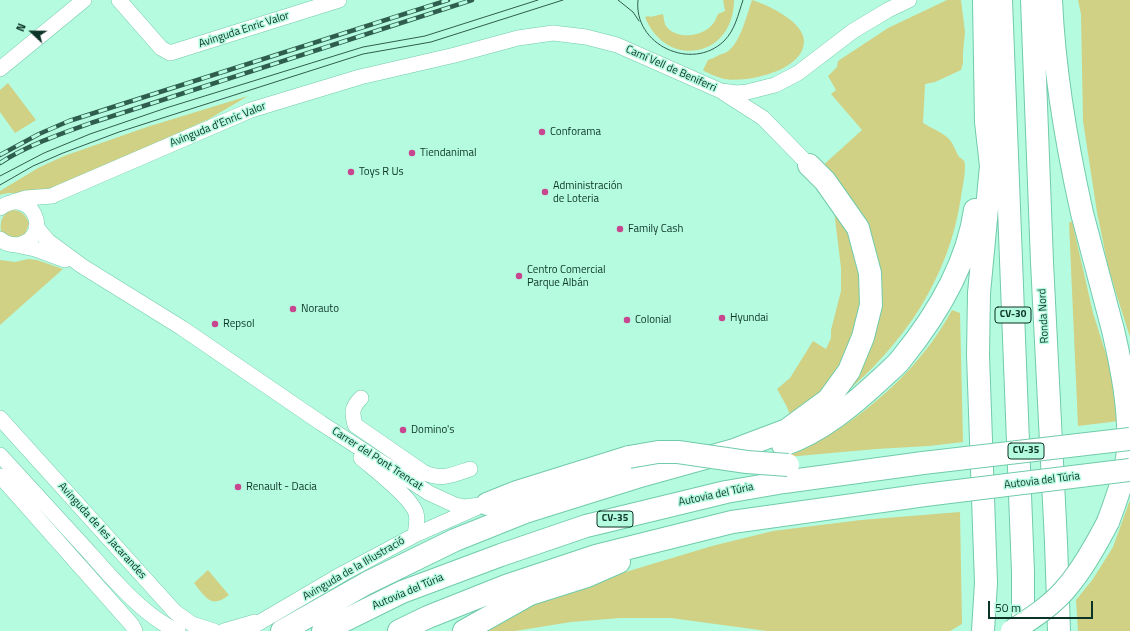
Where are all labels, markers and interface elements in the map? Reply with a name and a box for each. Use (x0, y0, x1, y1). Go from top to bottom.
street label: Avinguda Enric Valor (197, 9, 291, 51)
north arrow (12, 12, 52, 52)
text: N (12, 21, 30, 34)
street label: Camí Vell de Beniferri (623, 43, 719, 95)
street label: Avinguda d'Enric Valor (168, 100, 268, 150)
place label: Conforama (550, 125, 601, 139)
marker: Conforama (537, 127, 547, 137)
place label: Tiendanimal (420, 146, 477, 160)
marker: Tiendanimal (407, 148, 417, 158)
place label: Toys R Us (359, 165, 404, 179)
marker: Toys R Us (346, 167, 356, 177)
place label: Administración de Loteria (553, 179, 622, 205)
marker: Administración de Loteria (540, 187, 550, 197)
place label: Family Cash (628, 222, 683, 236)
marker: Family Cash (615, 224, 625, 234)
place label: Centro Comercial Parque Albán (527, 263, 605, 289)
marker: Centro Comercial Parque Albán (514, 271, 524, 281)
street label: Ronda Nord (1036, 288, 1052, 344)
place label: Norauto (301, 302, 339, 316)
marker: Norauto (288, 304, 298, 314)
road number: CV-30 (995, 307, 1031, 323)
place label: Hyundai (730, 311, 768, 325)
place label: Colonial (635, 313, 671, 327)
marker: Hyundai (717, 313, 727, 323)
marker: Colonial (622, 315, 632, 325)
place label: Repsol (223, 317, 254, 331)
marker: Repsol (210, 319, 220, 329)
place label: Domino's (411, 423, 454, 437)
street label: Carrer del Pont Trencat (329, 425, 425, 493)
marker: Domino's (398, 425, 408, 435)
road number: CV-35 (1008, 443, 1044, 459)
street label: Autovia del Túria (1003, 470, 1081, 492)
street label: Avinguda de les Jacarandes (55, 480, 149, 582)
place label: Renault - Dacia (246, 480, 317, 494)
street label: Autovia del Túria (677, 481, 755, 509)
marker: Renault - Dacia (233, 482, 243, 492)
road number: CV-35 (597, 511, 633, 527)
street label: Avinguda de la Il·lustració (301, 534, 407, 604)
street label: Autovia del Túria (370, 571, 446, 613)
scale bar (990, 593, 1095, 619)
text: 50 m (995, 598, 1021, 617)

